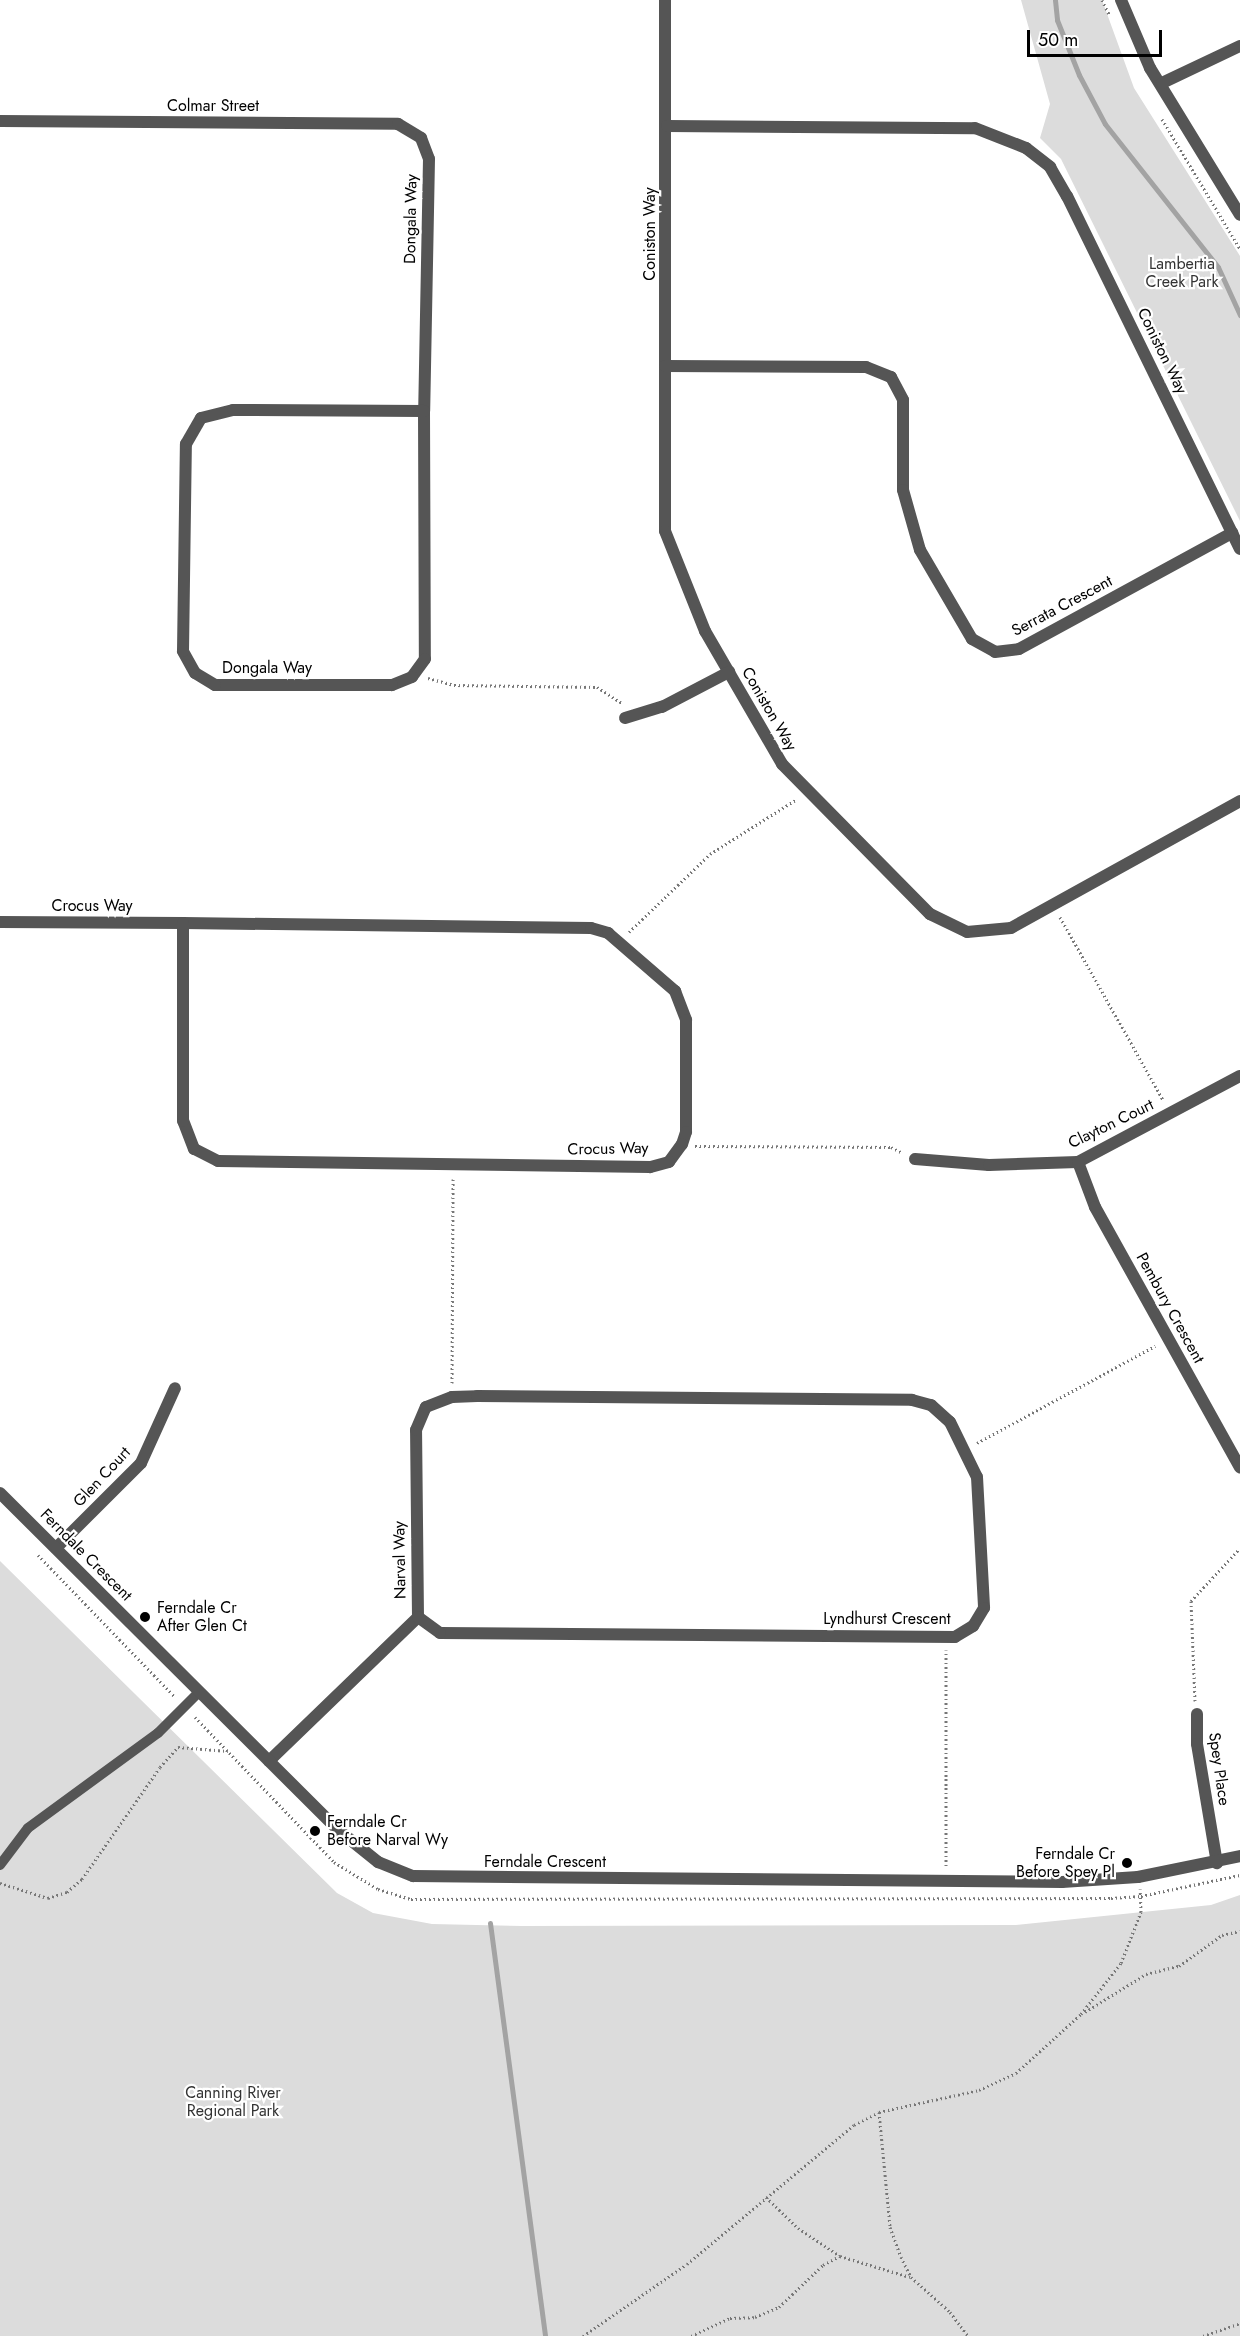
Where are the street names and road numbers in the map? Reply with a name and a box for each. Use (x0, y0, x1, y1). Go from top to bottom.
street label: Colmar Street (167, 96, 259, 116)
street label: Dongala Way (401, 174, 421, 264)
street label: Coniston Way (640, 187, 660, 281)
street label: Coniston Way (1133, 305, 1191, 397)
street label: Serrata Crescent (1008, 571, 1116, 641)
street label: Dongala Way (222, 658, 312, 678)
street label: Coniston Way (737, 664, 801, 754)
street label: Crocus Way (51, 896, 133, 916)
street label: Clayton Court (1065, 1095, 1157, 1153)
street label: Crocus Way (567, 1139, 649, 1159)
street label: Pembury Crescent (1132, 1249, 1208, 1367)
street label: Glen Court (69, 1443, 135, 1511)
street label: Ferndale Crescent (36, 1505, 136, 1605)
street label: Narval Way (390, 1521, 410, 1599)
street label: Lyndhurst Crescent (823, 1609, 951, 1629)
street label: Spey Place (1204, 1731, 1234, 1807)
street label: Ferndale Crescent (484, 1852, 606, 1872)

